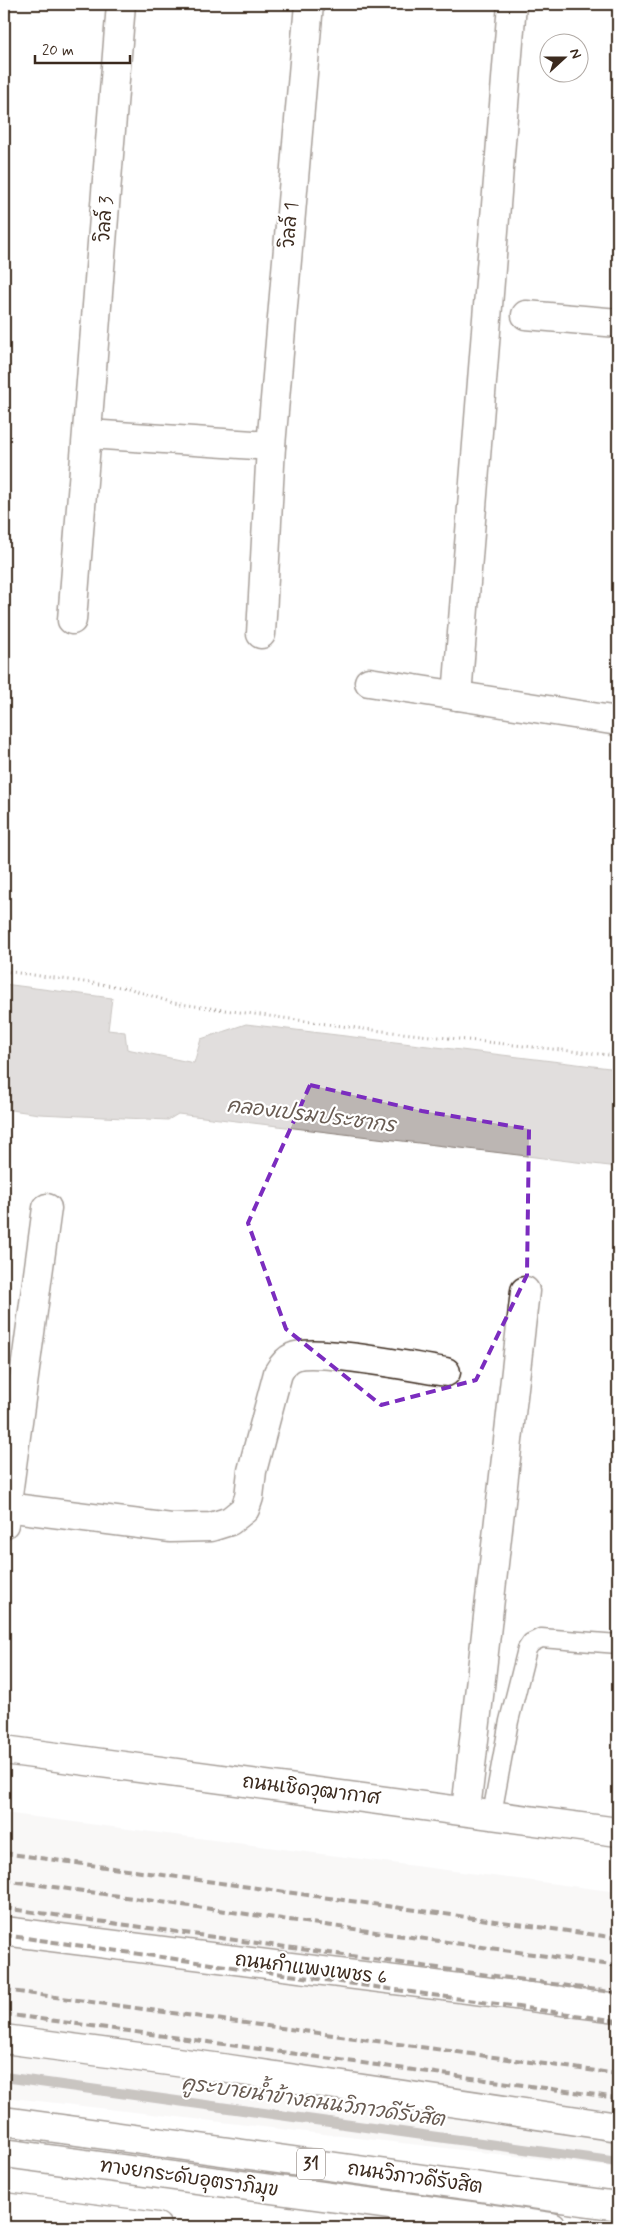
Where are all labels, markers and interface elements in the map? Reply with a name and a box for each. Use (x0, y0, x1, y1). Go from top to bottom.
scale bar (35, 32, 130, 64)
north arrow (540, 32, 590, 82)
text: 20 m (42, 41, 74, 61)
text: N (565, 46, 585, 61)
street label: วิลล์ 3 (90, 195, 119, 243)
street label: วิลล์ 1 (275, 201, 304, 249)
water label: คลองเปรมประชากร (225, 1092, 399, 1140)
street label: ถนนเชิดวุฒากาศ (241, 1769, 382, 1812)
street label: ถนนกำแพงเพชร 6 (233, 1947, 389, 1991)
water label: คูระบายน้ำข้างถนนวิภาวดีรังสิต (180, 2064, 448, 2134)
road number: 31 (297, 2148, 325, 2180)
street label: ทางยกระดับอุตราภิมุข (98, 2153, 280, 2204)
street label: ถนนวิภาวดีรังสิต (346, 2156, 484, 2200)

